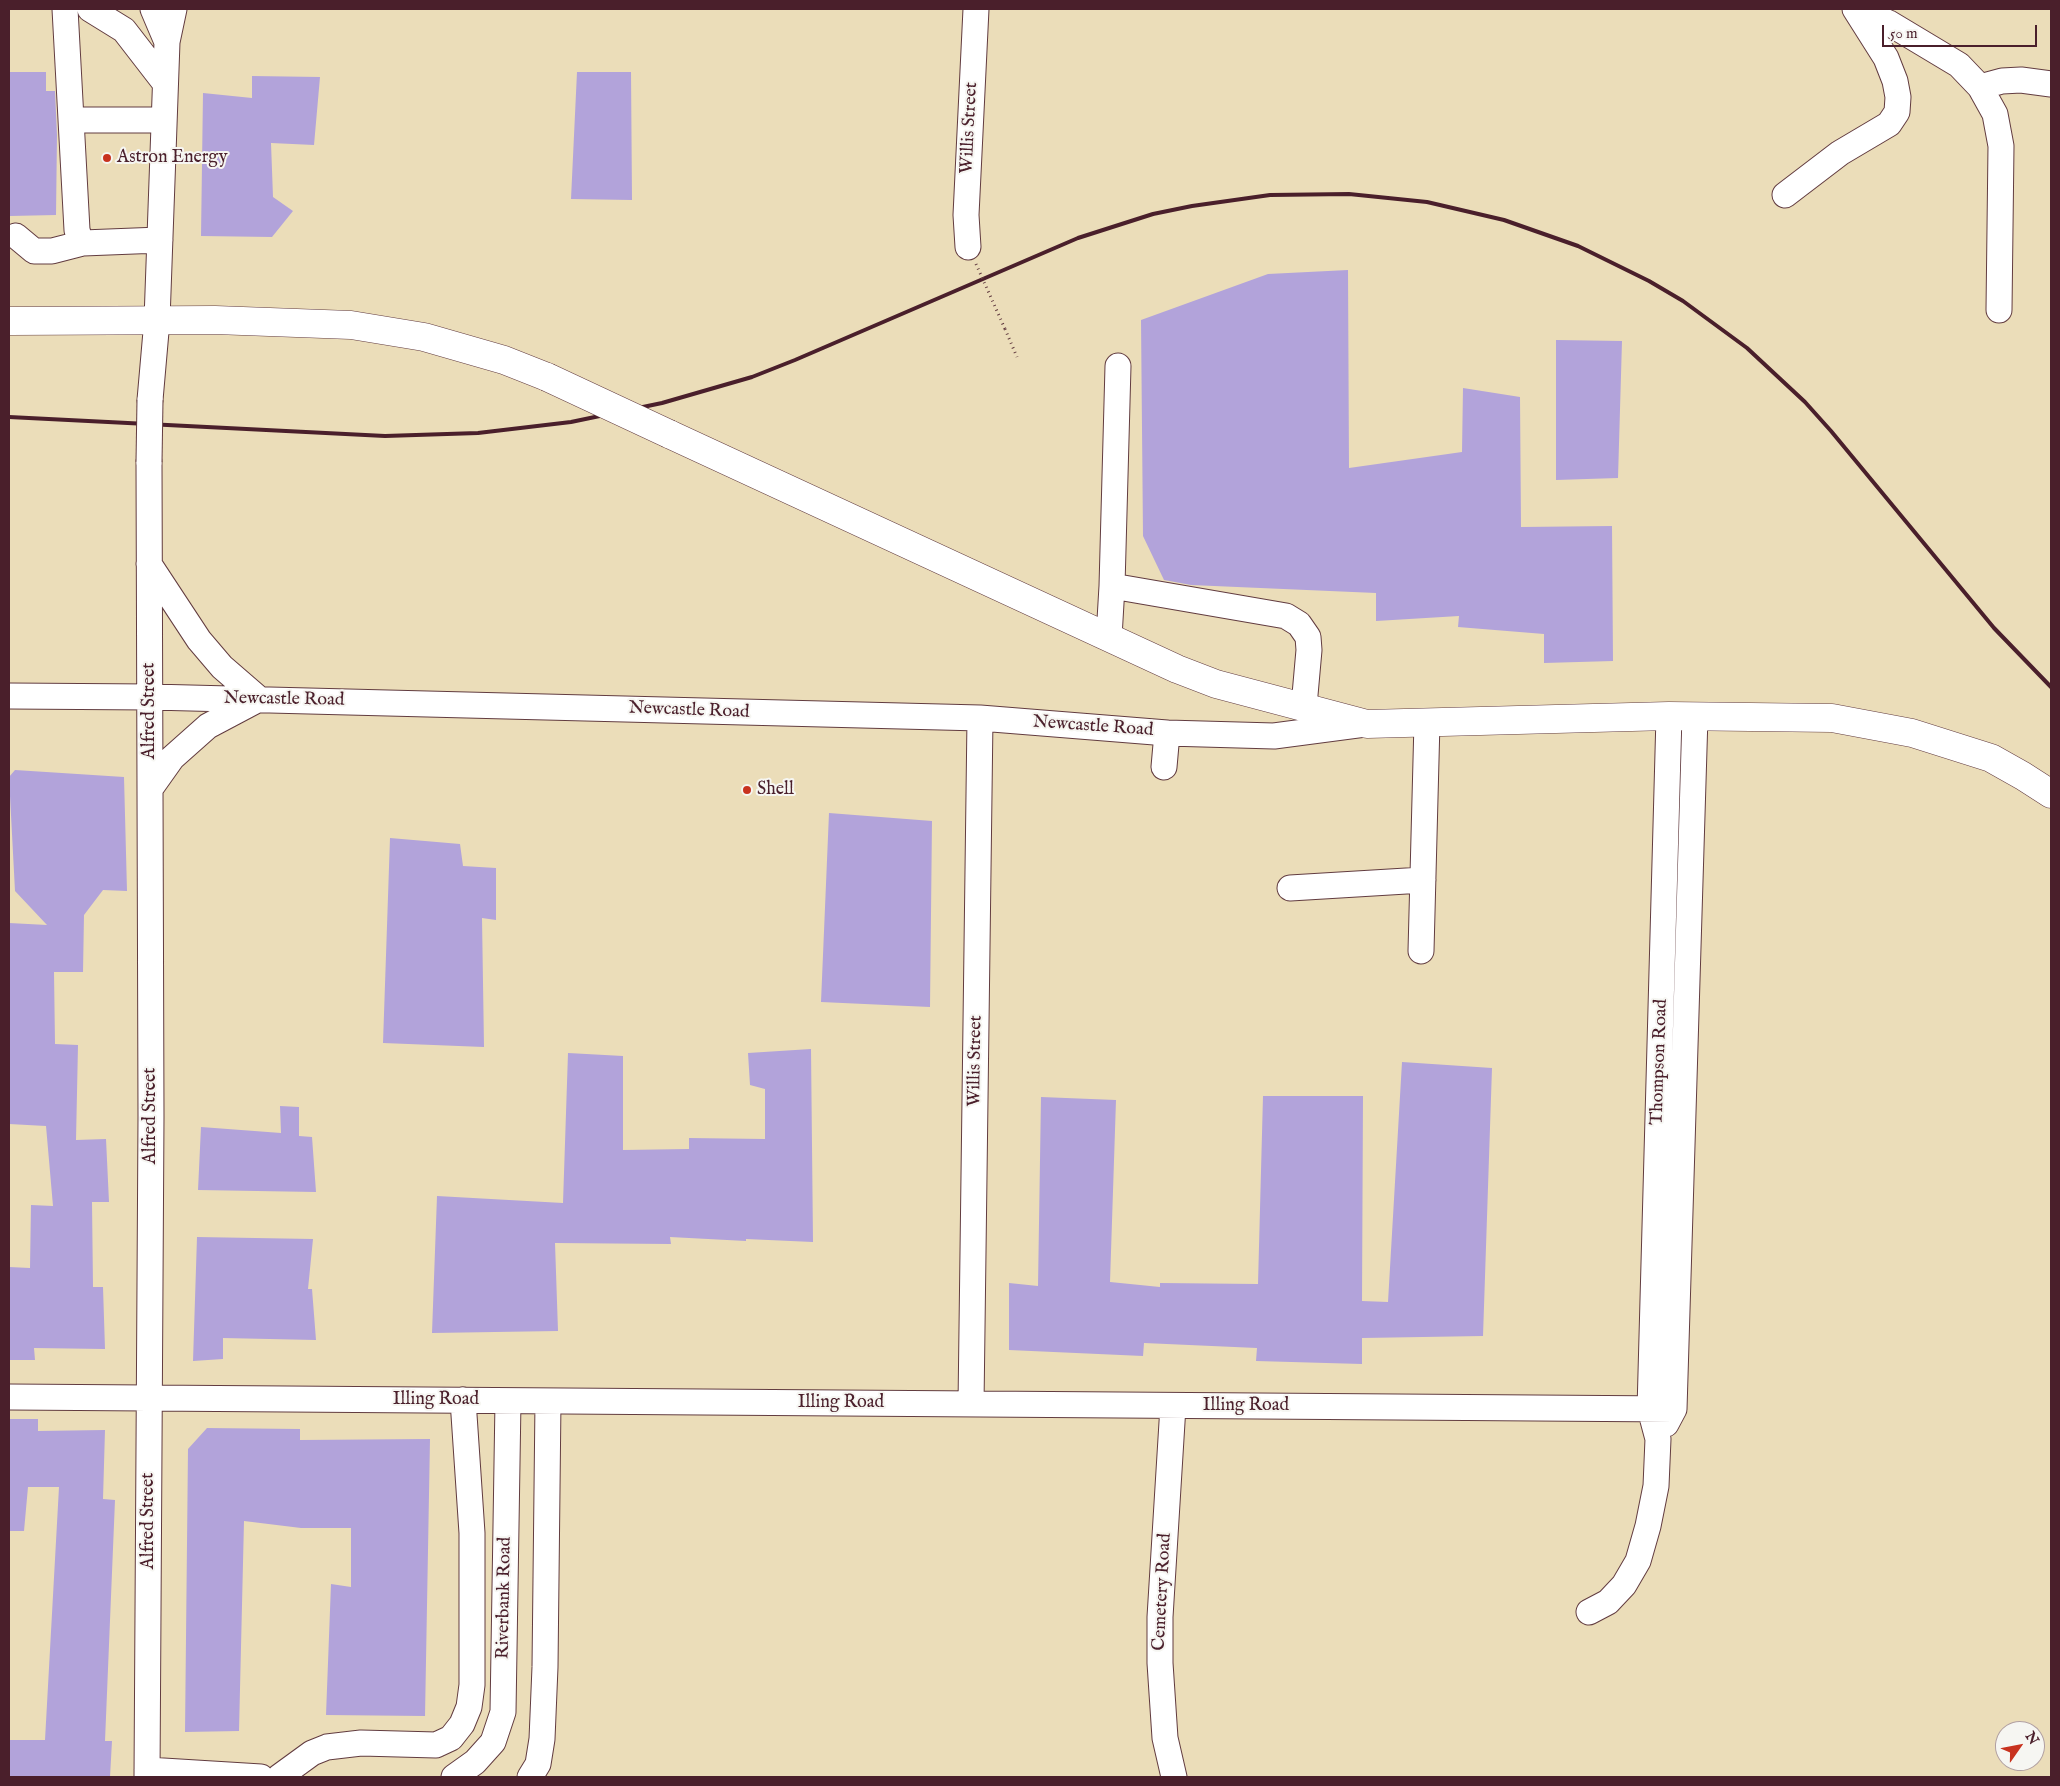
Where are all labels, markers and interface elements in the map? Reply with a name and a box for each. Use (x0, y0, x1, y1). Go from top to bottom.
scale bar (1885, 15, 2040, 47)
text: 50 m (1890, 24, 1918, 43)
street label: Willis Street (957, 82, 983, 174)
place label: Astron Energy (117, 147, 228, 169)
marker: Astron Energy (101, 152, 113, 164)
street label: Alfred Street (139, 663, 161, 759)
street label: Newcastle Road (223, 688, 345, 712)
street label: Newcastle Road (628, 698, 750, 724)
street label: Newcastle Road (1032, 712, 1154, 742)
place label: Shell (757, 779, 794, 801)
marker: Shell (741, 784, 753, 796)
street label: Thompson Road (1647, 999, 1673, 1125)
street label: Willis Street (964, 1015, 988, 1107)
street label: Alfred Street (140, 1068, 162, 1164)
street label: Illing Road (393, 1389, 479, 1411)
street label: Illing Road (798, 1392, 884, 1414)
street label: Illing Road (1203, 1395, 1289, 1417)
street label: Alfred Street (138, 1473, 160, 1569)
street label: Cemetery Road (1149, 1533, 1177, 1651)
street label: Riverbank Road (493, 1537, 517, 1659)
north arrow (1995, 1721, 2045, 1771)
text: N (2021, 1728, 2043, 1748)

